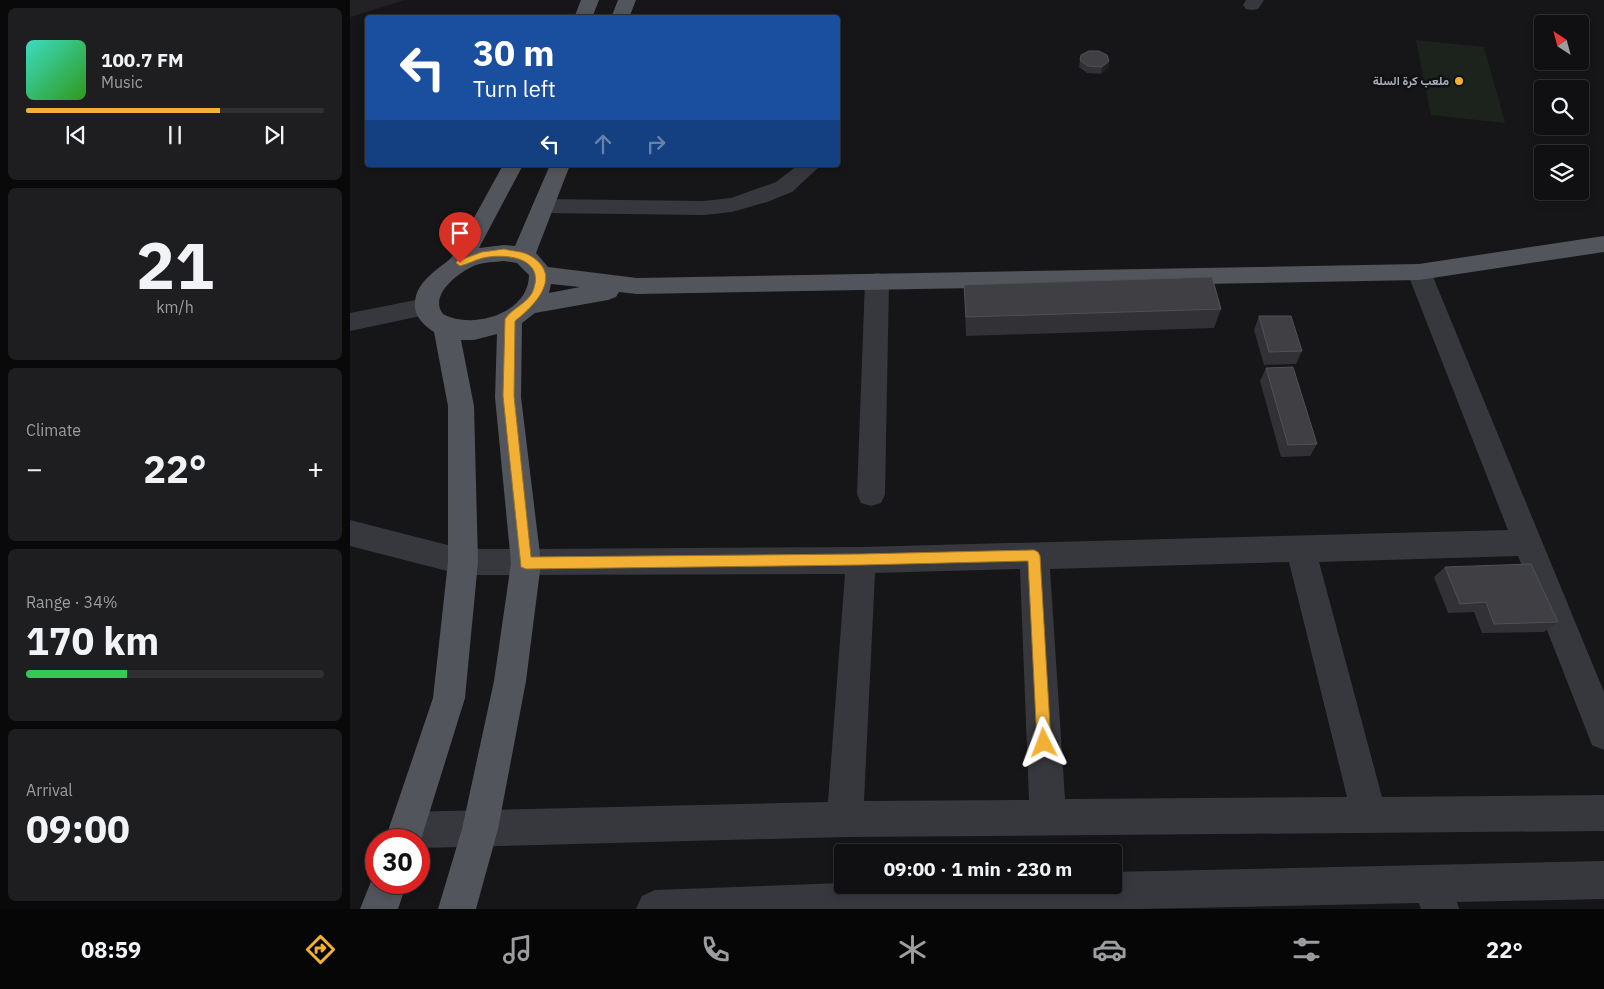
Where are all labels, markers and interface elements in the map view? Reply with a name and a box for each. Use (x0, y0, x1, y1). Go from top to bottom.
north arrow (1534, 15, 1589, 70)
map controls (1534, 15, 1589, 200)
text: 30 m (473, 30, 555, 76)
icon: left (390, 35, 455, 100)
text: 100.7 FM (101, 48, 184, 72)
text: Music (101, 72, 143, 92)
place label: ملعب كرة السلة (1373, 73, 1449, 89)
text: Turn left (473, 74, 556, 103)
marker: ملعب كرة السلة (1453, 75, 1465, 87)
button: search (1534, 80, 1589, 135)
icon: previous (62, 121, 90, 149)
icon: pause (161, 121, 189, 149)
icon: next (260, 121, 288, 149)
icon: left (536, 130, 564, 158)
icon: ahead (589, 130, 617, 158)
icon: right (642, 130, 670, 158)
button: layers (1534, 145, 1589, 200)
pin (439, 212, 481, 263)
icon: arrive (446, 219, 474, 247)
text: 21 (136, 222, 214, 307)
text: km/h (156, 297, 194, 317)
text: Climate (26, 420, 81, 440)
text: 22° (143, 444, 207, 493)
text: − (26, 450, 43, 487)
text: + (307, 450, 324, 487)
text: Range · 34% (26, 592, 118, 612)
text: 170 km (26, 616, 159, 665)
position arrow (1017, 716, 1069, 768)
text: Arrival (26, 780, 73, 800)
text: 09:00 (26, 804, 130, 853)
speed limit sign: 30 (365, 829, 430, 894)
text: 09:00 · 1 min · 230 m (884, 857, 1072, 881)
icon: directions (303, 932, 338, 967)
icon: music (500, 932, 535, 967)
icon: phone (698, 932, 733, 967)
icon: climate (895, 932, 930, 967)
icon: car (1092, 932, 1127, 967)
icon: filters (1289, 932, 1324, 967)
text: 08:59 (81, 935, 141, 964)
text: 22° (1486, 935, 1523, 964)

